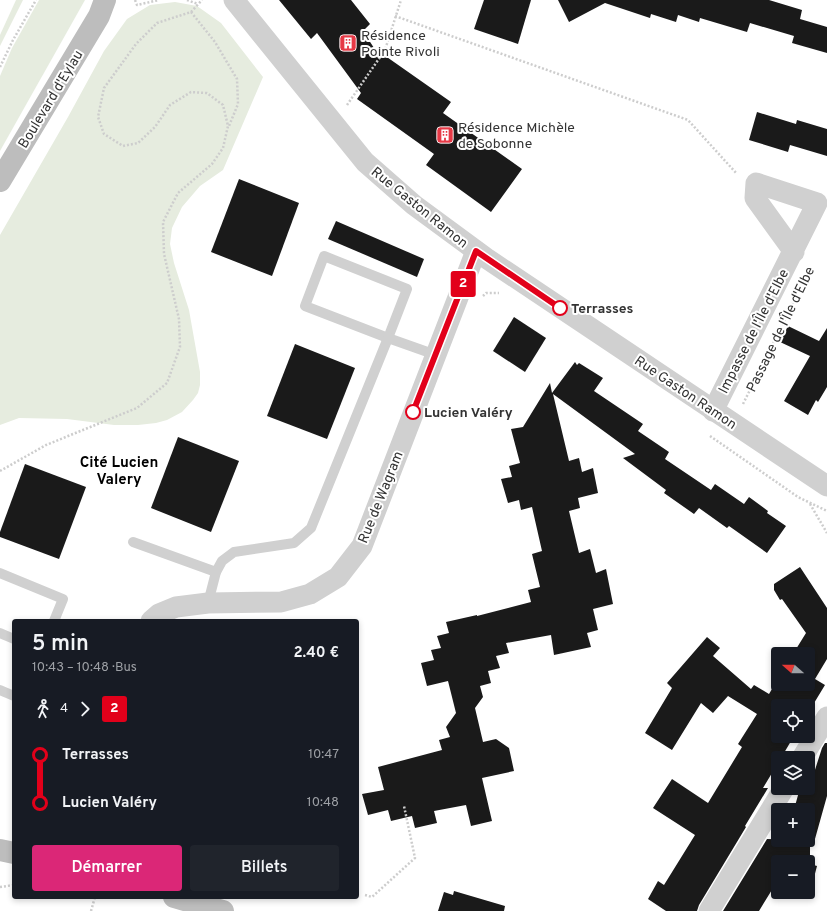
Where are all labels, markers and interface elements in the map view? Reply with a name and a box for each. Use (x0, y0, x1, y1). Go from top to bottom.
place label: Résidence Pointe Rivoli (361, 28, 440, 61)
building icon: Résidence Pointe Rivoli (338, 33, 358, 53)
street label: Boulevard d'Eylau (15, 48, 87, 152)
place label: Résidence Michèle de Sobonne (458, 120, 575, 153)
building icon: Résidence Michèle de Sobonne (435, 125, 455, 145)
street label: Rue Gaston Ramon (367, 164, 471, 252)
street label: Passage de l'Île d'Elbe (743, 264, 819, 395)
street label: Impasse de l'Île d'Elbe (715, 266, 793, 397)
line badge: 2 (450, 271, 476, 297)
text: 2 (459, 275, 467, 292)
marker: Terrasses (552, 300, 568, 316)
place label: Terrasses (571, 301, 634, 318)
street label: Rue Gaston Ramon (631, 353, 740, 434)
marker: Lucien Valéry (405, 404, 421, 420)
place label: Lucien Valéry (424, 405, 513, 422)
street label: Rue de Wagram (355, 449, 408, 546)
district label: Cité Lucien Valery (80, 454, 158, 490)
text: 5 min (32, 631, 89, 658)
text: 2.40 € (293, 644, 339, 663)
north arrow (771, 647, 815, 691)
map controls (771, 647, 815, 899)
text: 10:43 – 10:48 · Bus (32, 660, 137, 676)
icon: walk (32, 698, 54, 720)
icon: forward (74, 698, 96, 720)
button: locate (771, 699, 815, 743)
text: 2 (110, 700, 119, 717)
text: 4 (60, 701, 68, 717)
text: Terrasses (62, 746, 129, 765)
text: 10:47 (308, 747, 339, 763)
button: layers (771, 751, 815, 795)
text: Lucien Valéry (62, 794, 157, 813)
text: 10:48 (307, 795, 339, 811)
button: + (771, 803, 815, 847)
button: Démarrer (32, 845, 182, 891)
button: Billets (190, 845, 339, 891)
button: − (771, 855, 815, 899)

